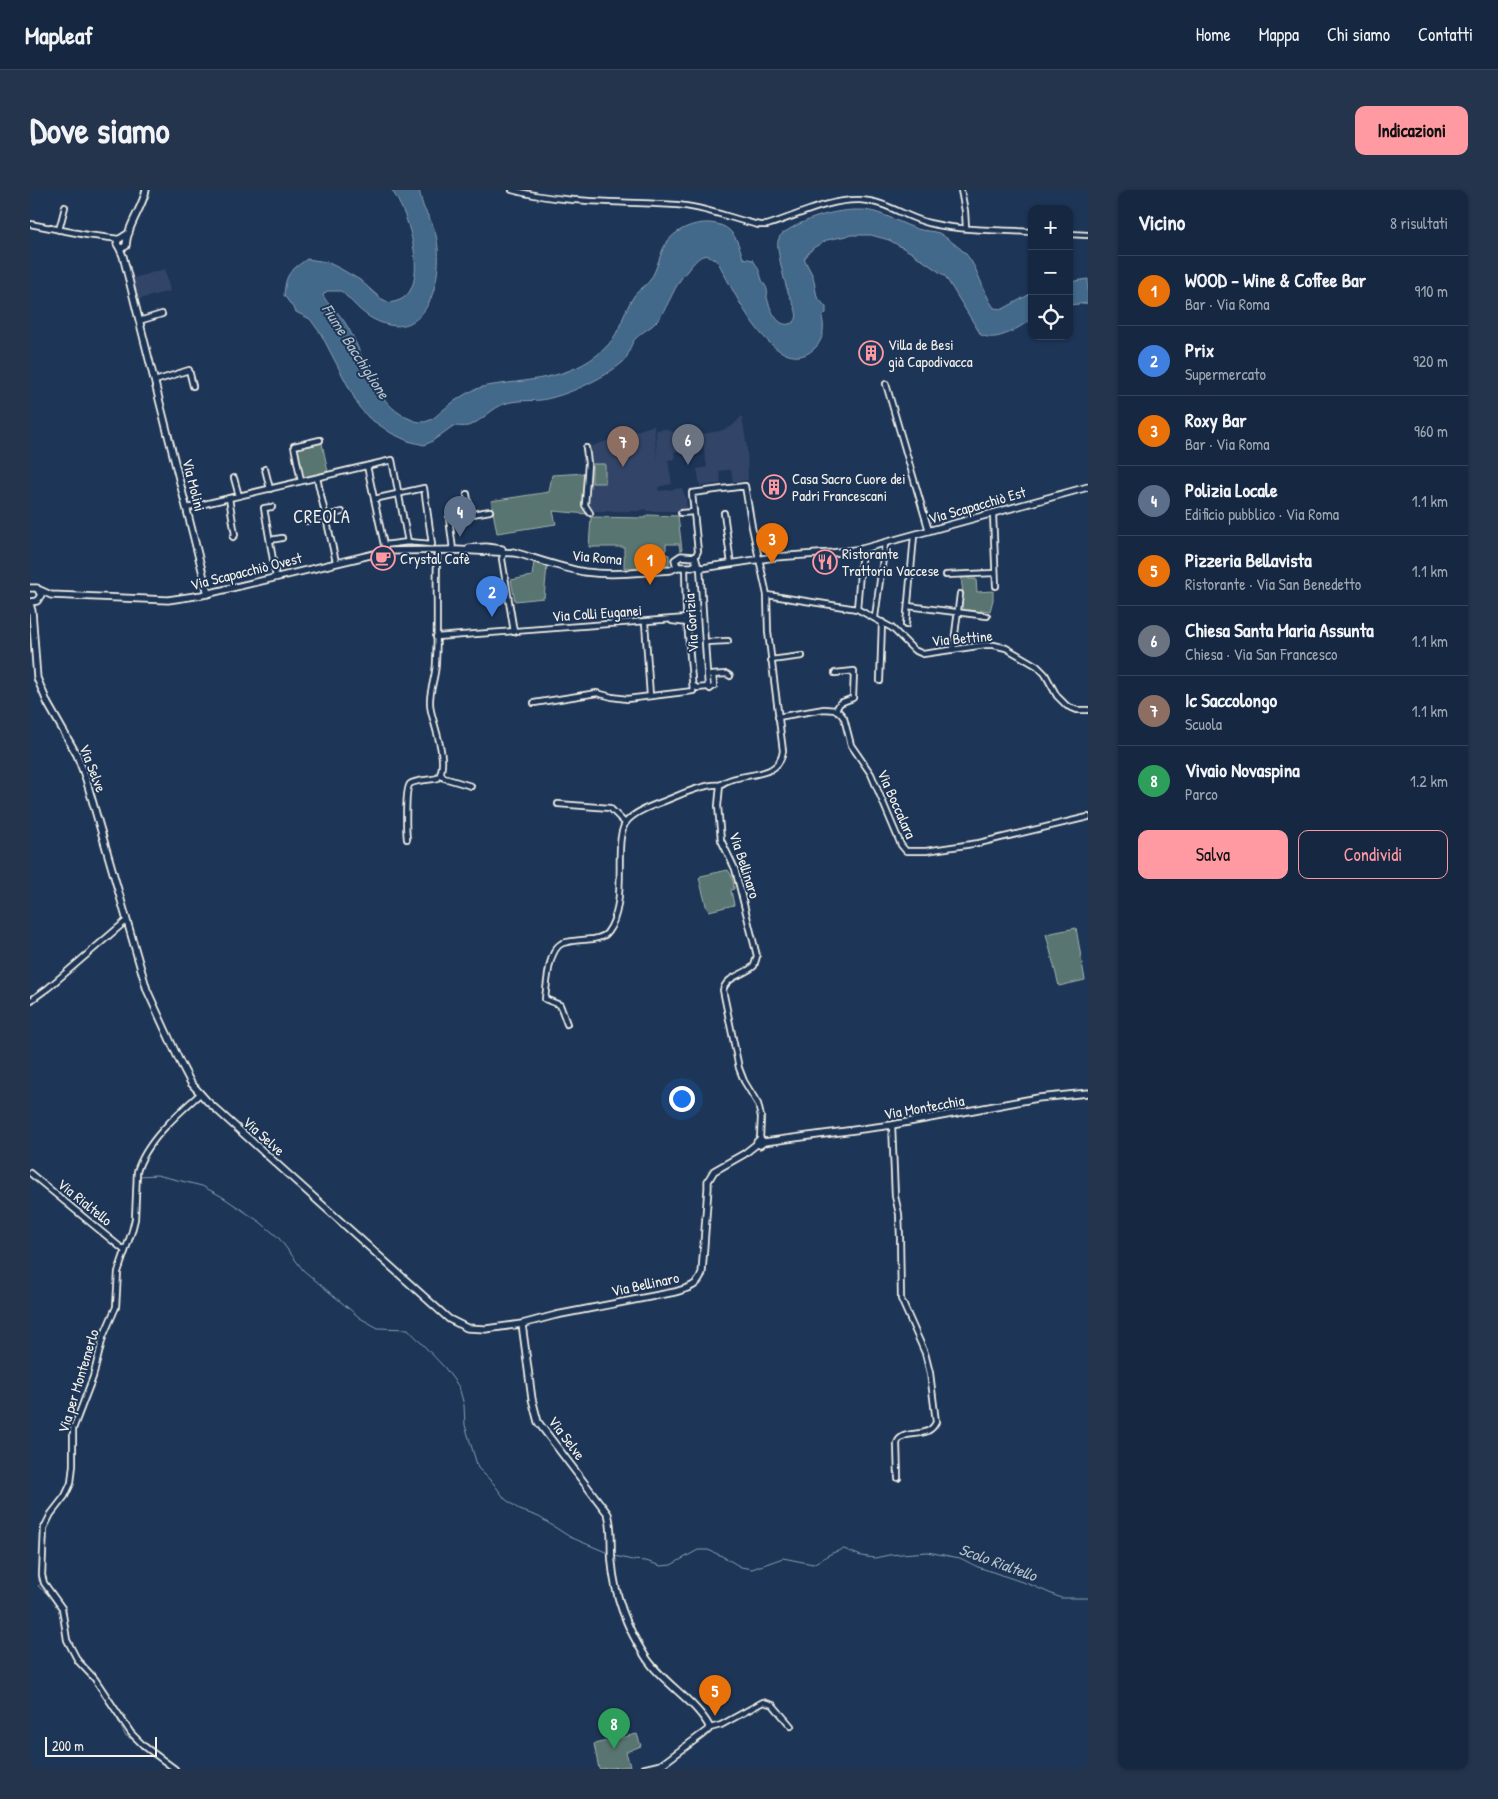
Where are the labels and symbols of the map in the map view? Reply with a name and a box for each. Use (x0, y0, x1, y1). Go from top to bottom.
water label: Fiume Bacchiglione (317, 299, 395, 403)
place label: Villa de Besi già Capodivacca (888, 334, 973, 372)
building icon: Villa de Besi già Capodivacca (858, 340, 884, 366)
pin: 6 (672, 424, 704, 465)
pin: 7 (607, 426, 639, 467)
street label: Via Molini (177, 456, 211, 514)
place label: Casa Sacro Cuore dei Padri Francescani (792, 468, 906, 506)
building icon: Casa Sacro Cuore dei Padri Francescani (761, 474, 787, 500)
street label: Via Scapacchiò Est (926, 481, 1029, 529)
pin: 4 (444, 496, 476, 537)
district label: CREOLA (293, 504, 351, 529)
pin: 3 (756, 523, 788, 564)
place label: Ristorante Trattoria Vaccese (842, 543, 939, 581)
street label: Via Roma (571, 544, 623, 570)
pin: 1 (634, 544, 666, 585)
cafe icon: Crystal Cafè (370, 545, 396, 571)
street label: Via Scapacchiò Ovest (188, 547, 305, 595)
place label: Crystal Cafè (400, 548, 470, 569)
restaurant icon: Ristorante Trattoria Vaccese (812, 549, 838, 575)
pin: 2 (476, 576, 508, 617)
street label: Via Gorizia (678, 593, 704, 653)
street label: Via Colli Euganei (551, 599, 643, 627)
street label: Via Bettine (931, 625, 993, 651)
street label: Via Selve (74, 741, 112, 795)
street label: Via Boccalara (872, 766, 922, 842)
street label: Via Bellinaro (724, 829, 766, 901)
your location (669, 1086, 695, 1112)
street label: Via Montecchia (882, 1090, 966, 1124)
street label: Via Selve (238, 1111, 290, 1161)
street label: Via Rialtello (53, 1173, 117, 1231)
street label: Via Bellinaro (609, 1267, 681, 1301)
street label: Via per Montemerlo (52, 1326, 104, 1436)
street label: Via Selve (544, 1412, 590, 1464)
water label: Scolo Rialtello (956, 1538, 1041, 1587)
pin: 5 (699, 1675, 731, 1716)
pin: 8 (598, 1708, 630, 1749)
scale bar (45, 1734, 158, 1757)

